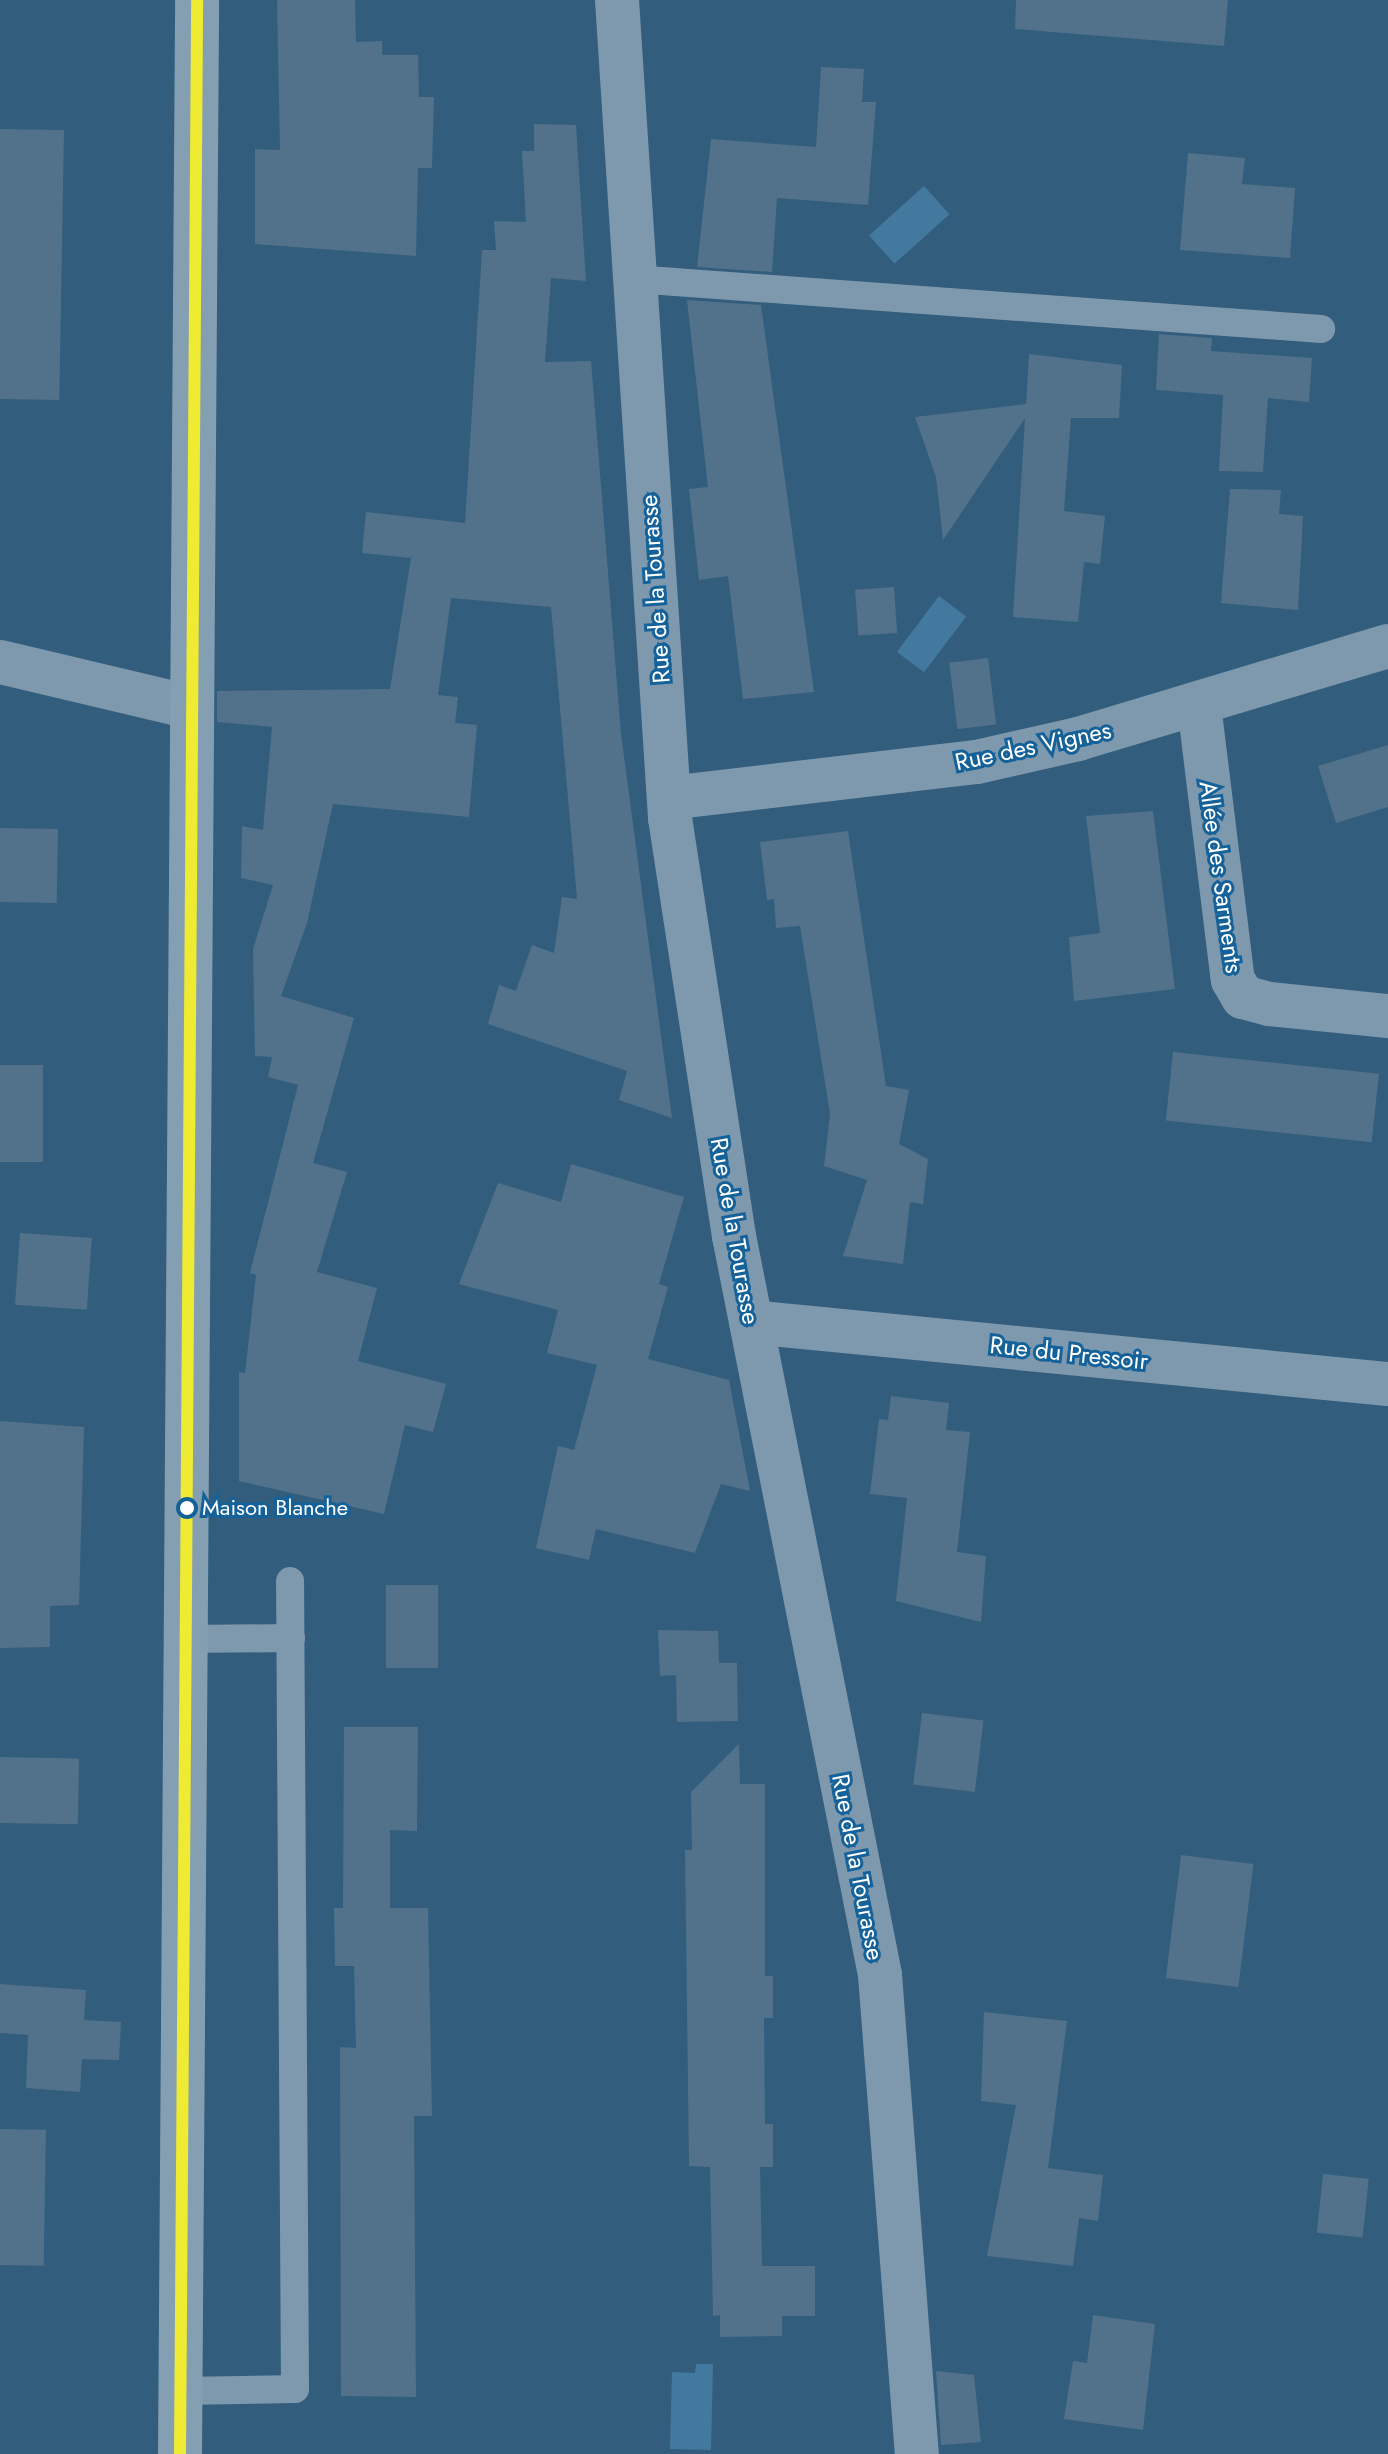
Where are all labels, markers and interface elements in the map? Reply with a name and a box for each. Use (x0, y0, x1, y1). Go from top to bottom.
street label: Rue de la Tourasse (634, 494, 676, 684)
street label: Rue des Vignes (952, 715, 1114, 777)
street label: Allée des Sarments (1193, 779, 1249, 975)
street label: Rue de la Tourasse (704, 1135, 766, 1327)
street label: Rue du Pressoir (988, 1330, 1150, 1376)
place label: Maison Blanche (202, 1495, 348, 1521)
marker: Maison Blanche (179, 1500, 195, 1516)
street label: Rue de la Tourasse (826, 1771, 890, 1963)

